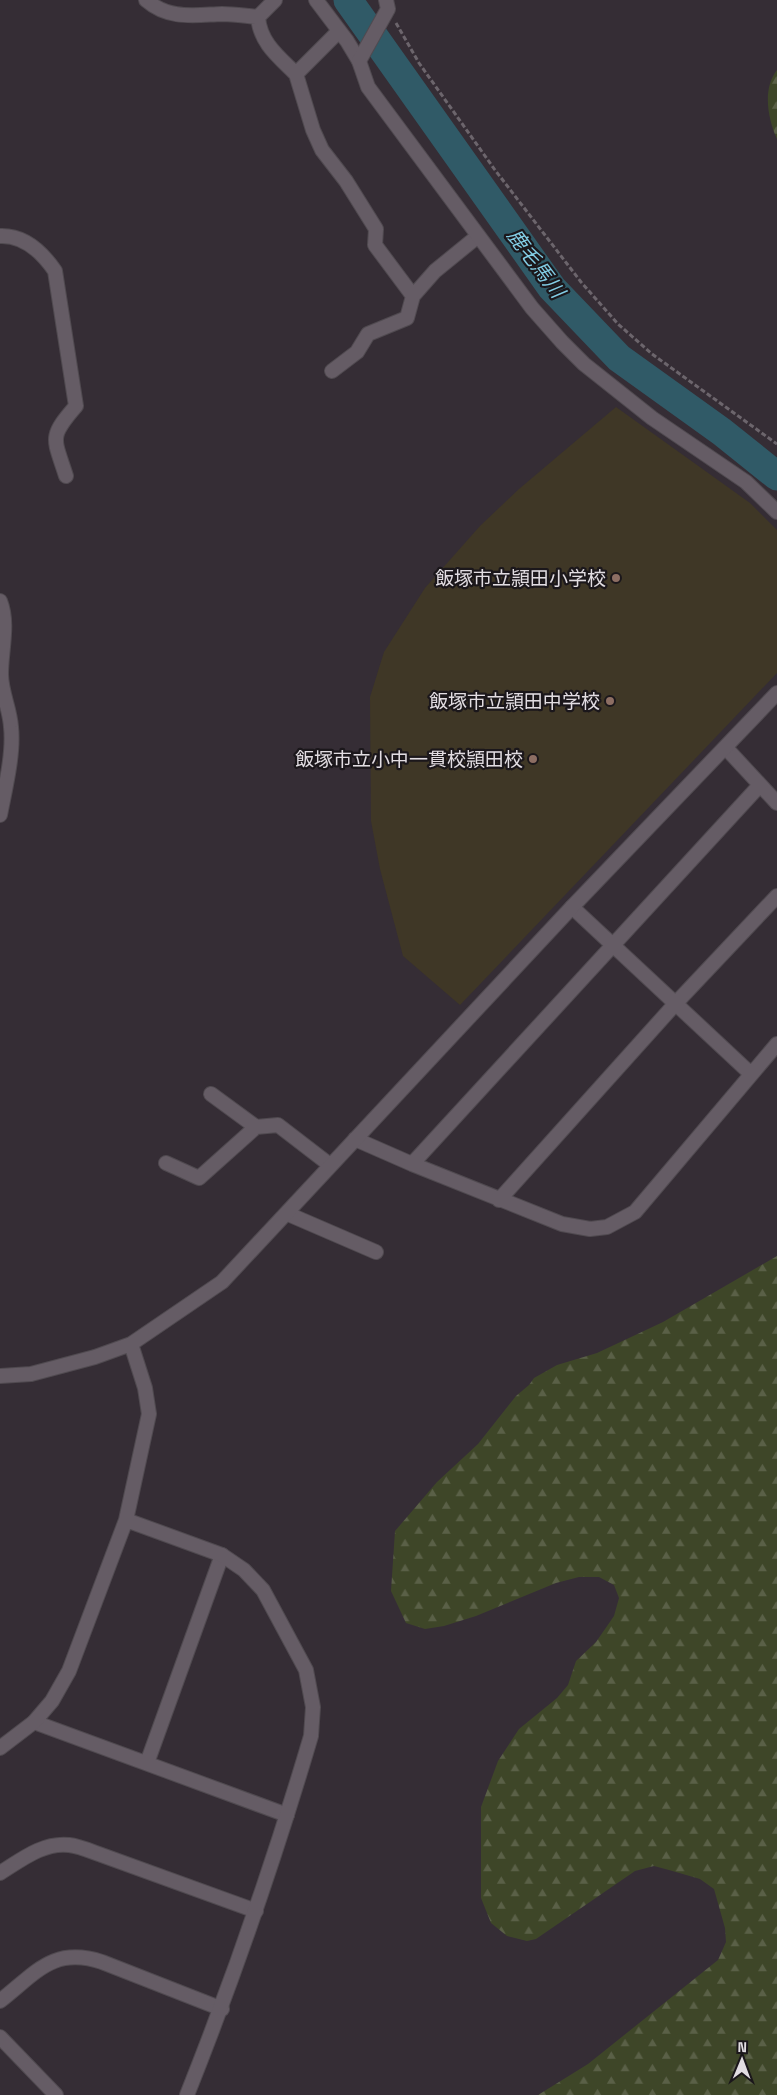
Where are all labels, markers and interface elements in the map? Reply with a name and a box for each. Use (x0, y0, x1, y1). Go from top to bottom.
water label: 鹿毛馬川 (502, 223, 572, 304)
place label: 飯塚市立頴田小学校 (435, 566, 606, 591)
marker: 飯塚市立頴田小学校 (610, 572, 622, 584)
place label: 飯塚市立頴田中学校 (429, 689, 600, 714)
marker: 飯塚市立頴田中学校 (604, 695, 616, 707)
place label: 飯塚市立小中一貫校頴田校 (295, 747, 523, 772)
marker: 飯塚市立小中一貫校頴田校 (527, 753, 539, 765)
north arrow (717, 2035, 767, 2085)
text: N (737, 2038, 747, 2056)

